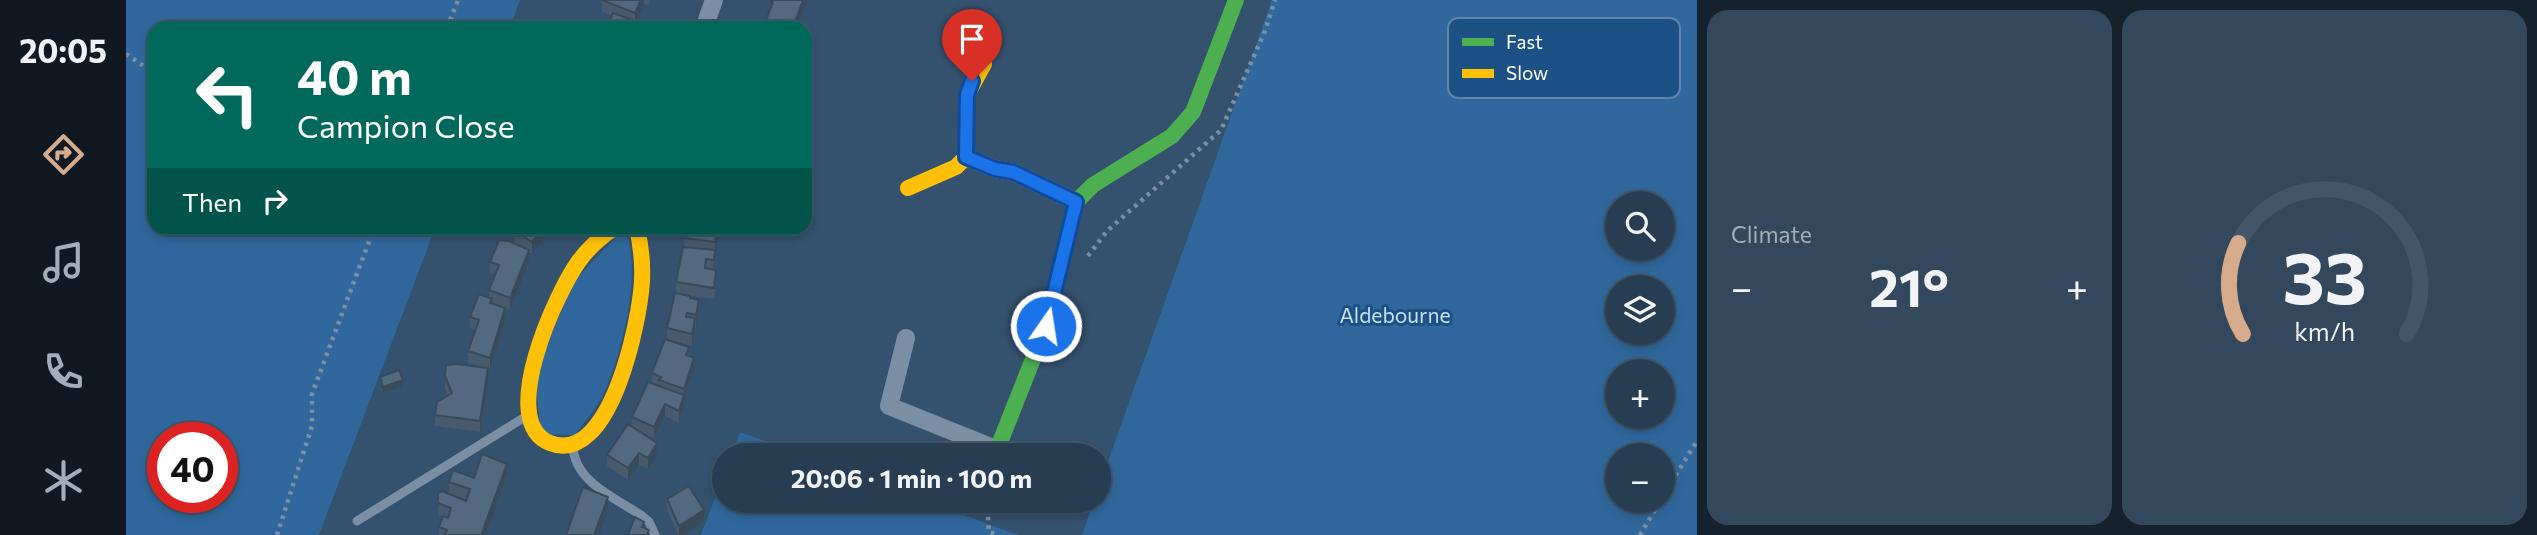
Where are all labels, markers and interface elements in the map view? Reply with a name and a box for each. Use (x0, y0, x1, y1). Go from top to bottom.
pin (942, 9, 1002, 81)
legend (1448, 18, 1680, 98)
icon: arrive (953, 20, 991, 58)
text: 20:05 (19, 30, 107, 70)
text: Fast (1506, 30, 1543, 53)
text: 40 m (297, 45, 412, 105)
icon: left (182, 49, 273, 140)
text: Slow (1506, 61, 1548, 84)
text: Campion Close (297, 105, 515, 145)
icon: directions (39, 130, 88, 179)
icon: right (256, 182, 294, 220)
text: Then (182, 186, 242, 217)
map controls (1605, 191, 1675, 513)
button: search (1605, 191, 1675, 261)
text: Climate (1731, 220, 1812, 248)
text: 33 (2282, 230, 2367, 319)
icon: music (39, 238, 88, 287)
text: 21° (1869, 254, 1949, 318)
text: − (1731, 263, 1753, 310)
text: + (2066, 263, 2088, 310)
button: layers (1605, 275, 1675, 345)
position arrow (1009, 289, 1083, 363)
park label: Aldebourne (1339, 302, 1451, 327)
text: km/h (2294, 315, 2355, 345)
icon: phone (39, 347, 88, 396)
button: + (1605, 359, 1675, 429)
speed limit sign: 40 (147, 422, 238, 513)
button: − (1605, 443, 1675, 513)
icon: climate (39, 456, 88, 505)
text: 20:06 · 1 min · 100 m (791, 462, 1032, 493)

